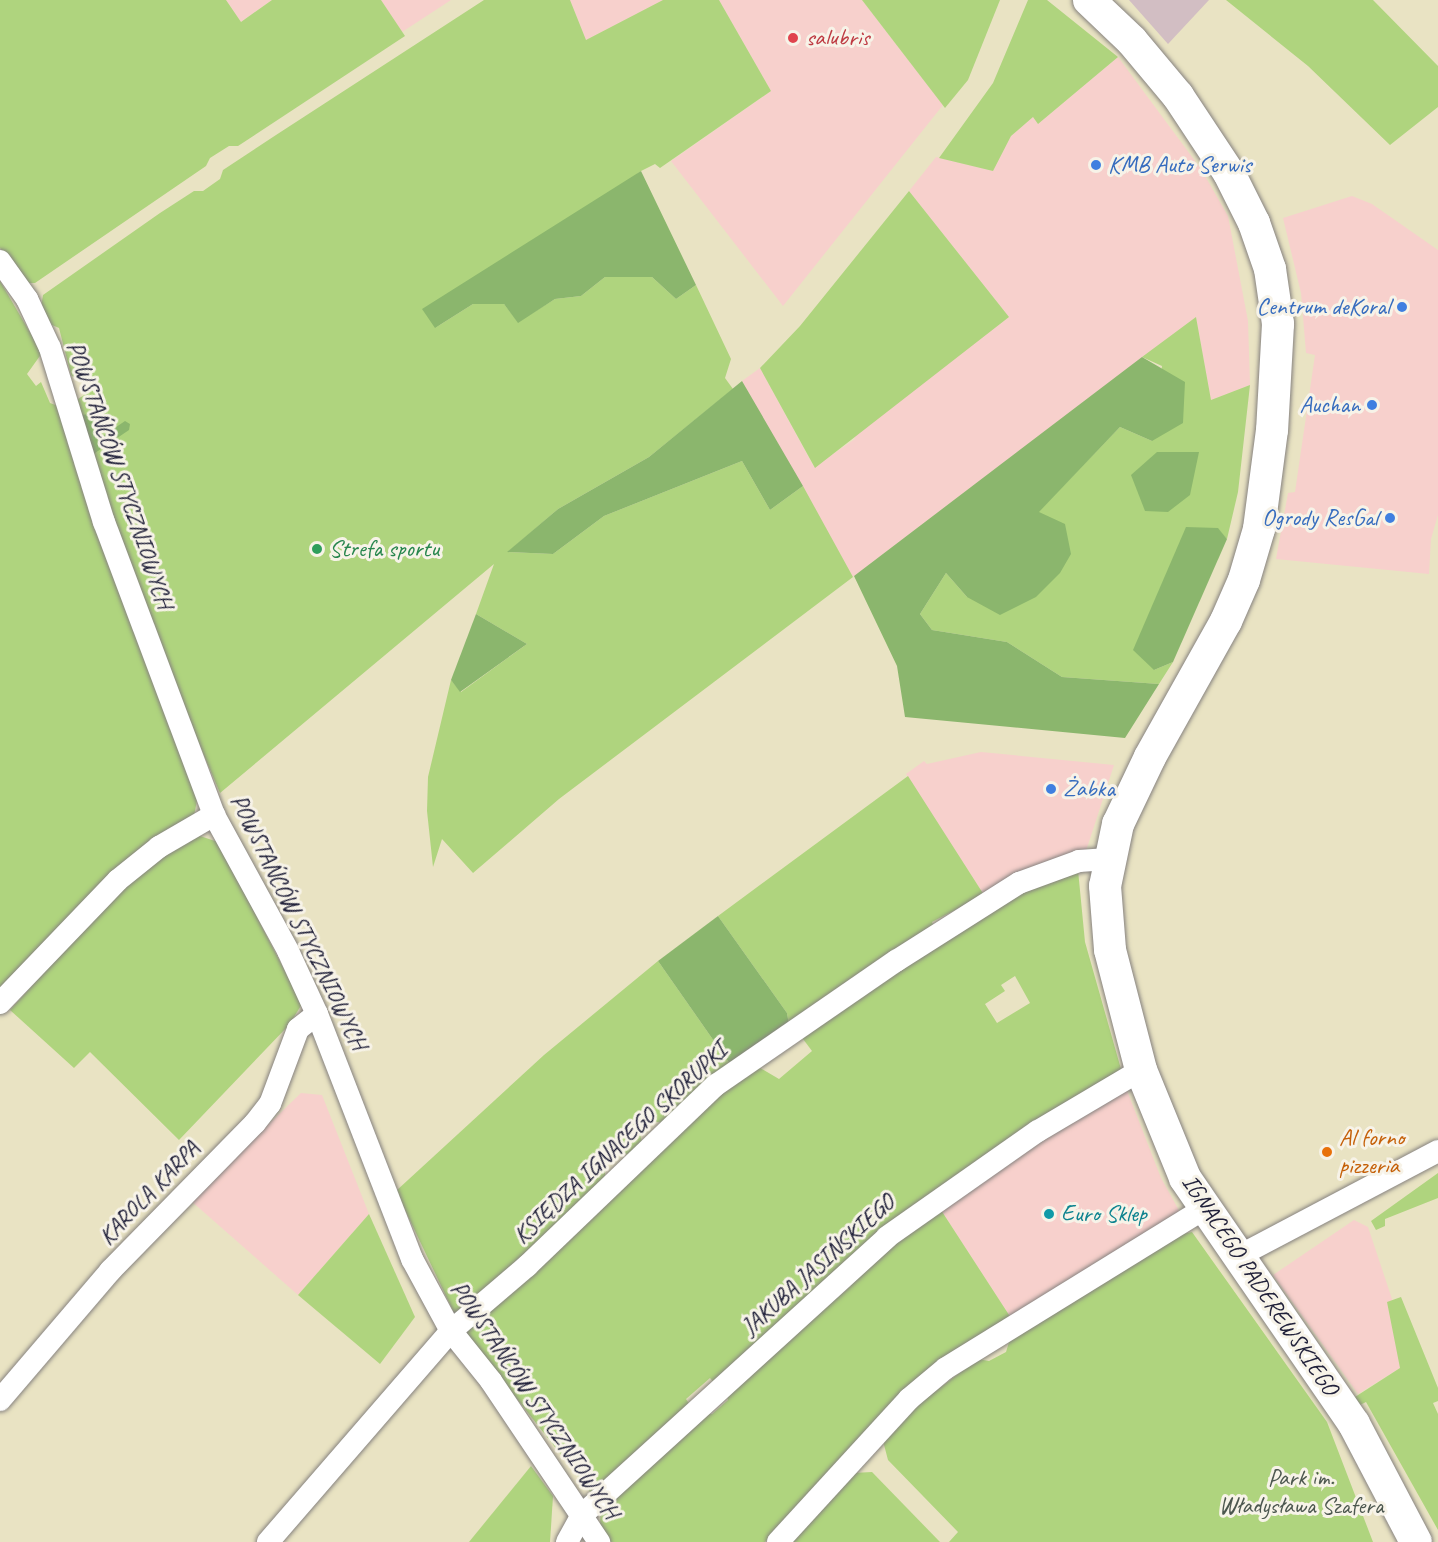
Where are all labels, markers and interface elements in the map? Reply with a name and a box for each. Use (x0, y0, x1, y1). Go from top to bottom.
place label: salubris (806, 24, 869, 52)
marker: salubris (784, 29, 802, 47)
place label: KMB Auto Serwis (1108, 151, 1251, 179)
marker: KMB Auto Serwis (1089, 158, 1103, 172)
place label: Centrum deKoral (1256, 293, 1390, 321)
marker: Centrum deKoral (1395, 300, 1409, 314)
street label: POWSTAŃCÓW STYCZNIOWYCH (61, 338, 179, 612)
place label: Auchan (1299, 391, 1360, 419)
marker: Auchan (1365, 398, 1379, 412)
place label: Ogrody ResGal (1262, 504, 1378, 532)
marker: Ogrody ResGal (1383, 511, 1397, 525)
place label: Strefa sportu (329, 535, 439, 563)
marker: Strefa sportu (310, 542, 324, 556)
place label: Żabka (1063, 775, 1115, 803)
marker: Żabka (1044, 782, 1058, 796)
street label: POWSTAŃCÓW STYCZNIOWYCH (225, 790, 373, 1054)
street label: KSIĘDZA IGNACEGO SKORUPKI (508, 1037, 732, 1249)
place label: Al forno pizzeria (1339, 1124, 1404, 1180)
street label: KAROLA KARPA (92, 1135, 206, 1251)
marker: Al forno pizzeria (1320, 1145, 1334, 1159)
street label: IGNACEGO PADEREWSKIEGO (1176, 1170, 1344, 1400)
street label: JAKUBA JASIŃSKIEGO (735, 1189, 901, 1341)
place label: Euro Sklep (1061, 1200, 1147, 1228)
marker: Euro Sklep (1042, 1207, 1056, 1221)
street label: POWSTAŃCÓW STYCZNIOWYCH (445, 1276, 625, 1524)
park label: Park im. Władysława Szafera (1218, 1464, 1384, 1520)

